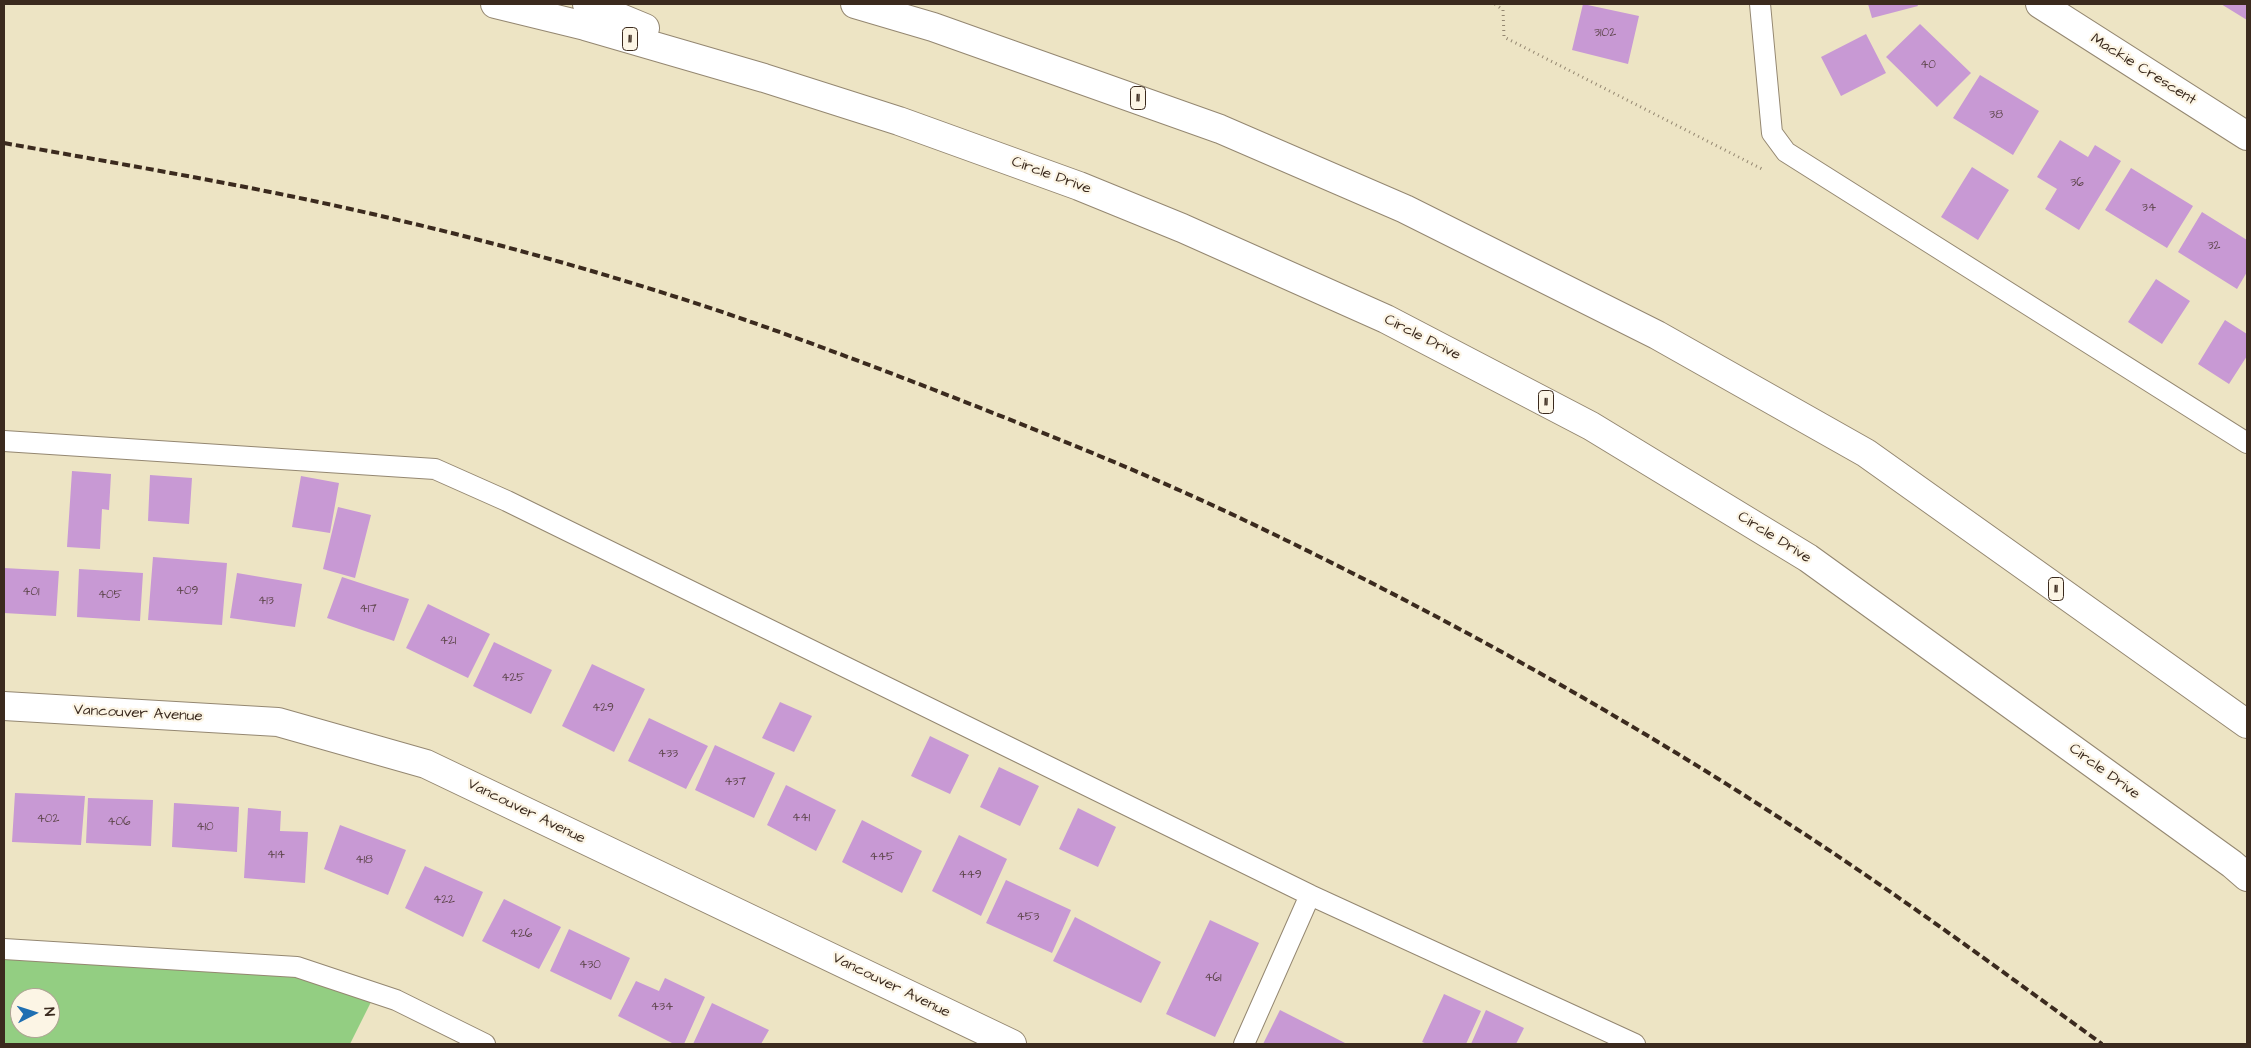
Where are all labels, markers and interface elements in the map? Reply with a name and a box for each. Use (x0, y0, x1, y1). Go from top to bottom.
house number: 3102 (1594, 26, 1616, 40)
road number: 11 (622, 28, 638, 50)
street label: Mackie Crescent (2087, 30, 2199, 110)
house number: 40 (1920, 58, 1936, 72)
road number: 11 (1130, 86, 1146, 110)
house number: 38 (1989, 108, 2003, 122)
street label: Circle Drive (1009, 153, 1093, 199)
house number: 36 (2070, 176, 2084, 190)
house number: 34 (2142, 201, 2156, 215)
house number: 32 (2208, 239, 2220, 253)
street label: Circle Drive (1381, 311, 1463, 365)
road number: 11 (1538, 391, 1554, 414)
street label: Circle Drive (1734, 508, 1814, 568)
road number: 11 (2048, 578, 2064, 600)
house number: 409 (176, 584, 198, 598)
house number: 401 (22, 585, 40, 599)
house number: 405 (98, 588, 122, 602)
house number: 413 (258, 594, 274, 608)
house number: 417 (359, 602, 377, 616)
house number: 421 (440, 634, 456, 648)
house number: 425 (501, 671, 525, 685)
house number: 429 (592, 701, 614, 715)
street label: Vancouver Avenue (73, 702, 203, 726)
street label: Circle Drive (2065, 740, 2143, 804)
house number: 433 (658, 747, 678, 761)
house number: 437 (724, 775, 746, 789)
street label: Vancouver Avenue (464, 776, 588, 848)
house number: 441 (792, 811, 810, 825)
house number: 402 (37, 812, 59, 826)
house number: 406 (107, 815, 131, 829)
house number: 410 (196, 820, 214, 834)
house number: 414 (267, 848, 285, 862)
house number: 445 (870, 850, 894, 864)
house number: 418 (355, 853, 373, 867)
house number: 449 (958, 868, 982, 882)
house number: 422 (433, 893, 455, 907)
house number: 453 (1017, 910, 1039, 924)
house number: 426 (510, 927, 532, 941)
street label: Vancouver Avenue (829, 950, 953, 1022)
house number: 430 (579, 958, 601, 972)
house number: 461 (1204, 971, 1222, 985)
north arrow (10, 988, 60, 1038)
house number: 434 (651, 1000, 673, 1014)
text: N (39, 1007, 59, 1017)

